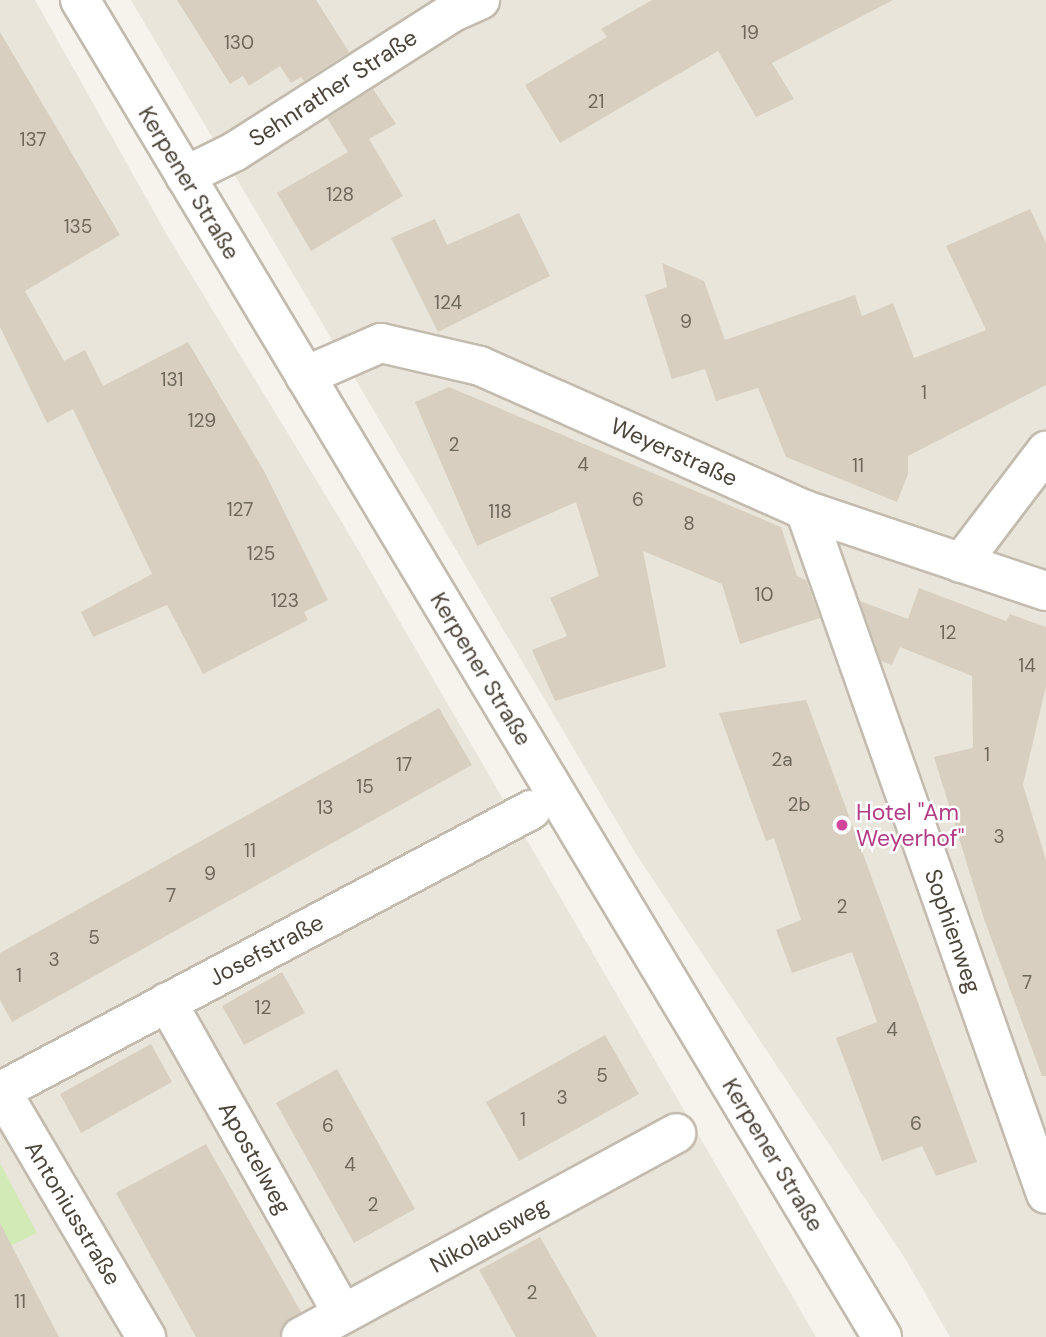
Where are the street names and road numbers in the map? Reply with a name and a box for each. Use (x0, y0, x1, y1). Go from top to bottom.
street label: Sehnrather Straße (244, 23, 422, 153)
street label: Kerpener Straße (132, 101, 246, 265)
street label: Weyerstraße (606, 412, 742, 492)
street label: Kerpener Straße (424, 587, 538, 751)
street label: Sophienweg (919, 865, 987, 997)
street label: Josefstraße (204, 908, 328, 992)
street label: Kerpener Straße (716, 1073, 830, 1237)
street label: Apostelweg (213, 1097, 297, 1219)
street label: Antoniusstraße (19, 1136, 127, 1290)
street label: Nikolausweg (425, 1191, 553, 1279)

